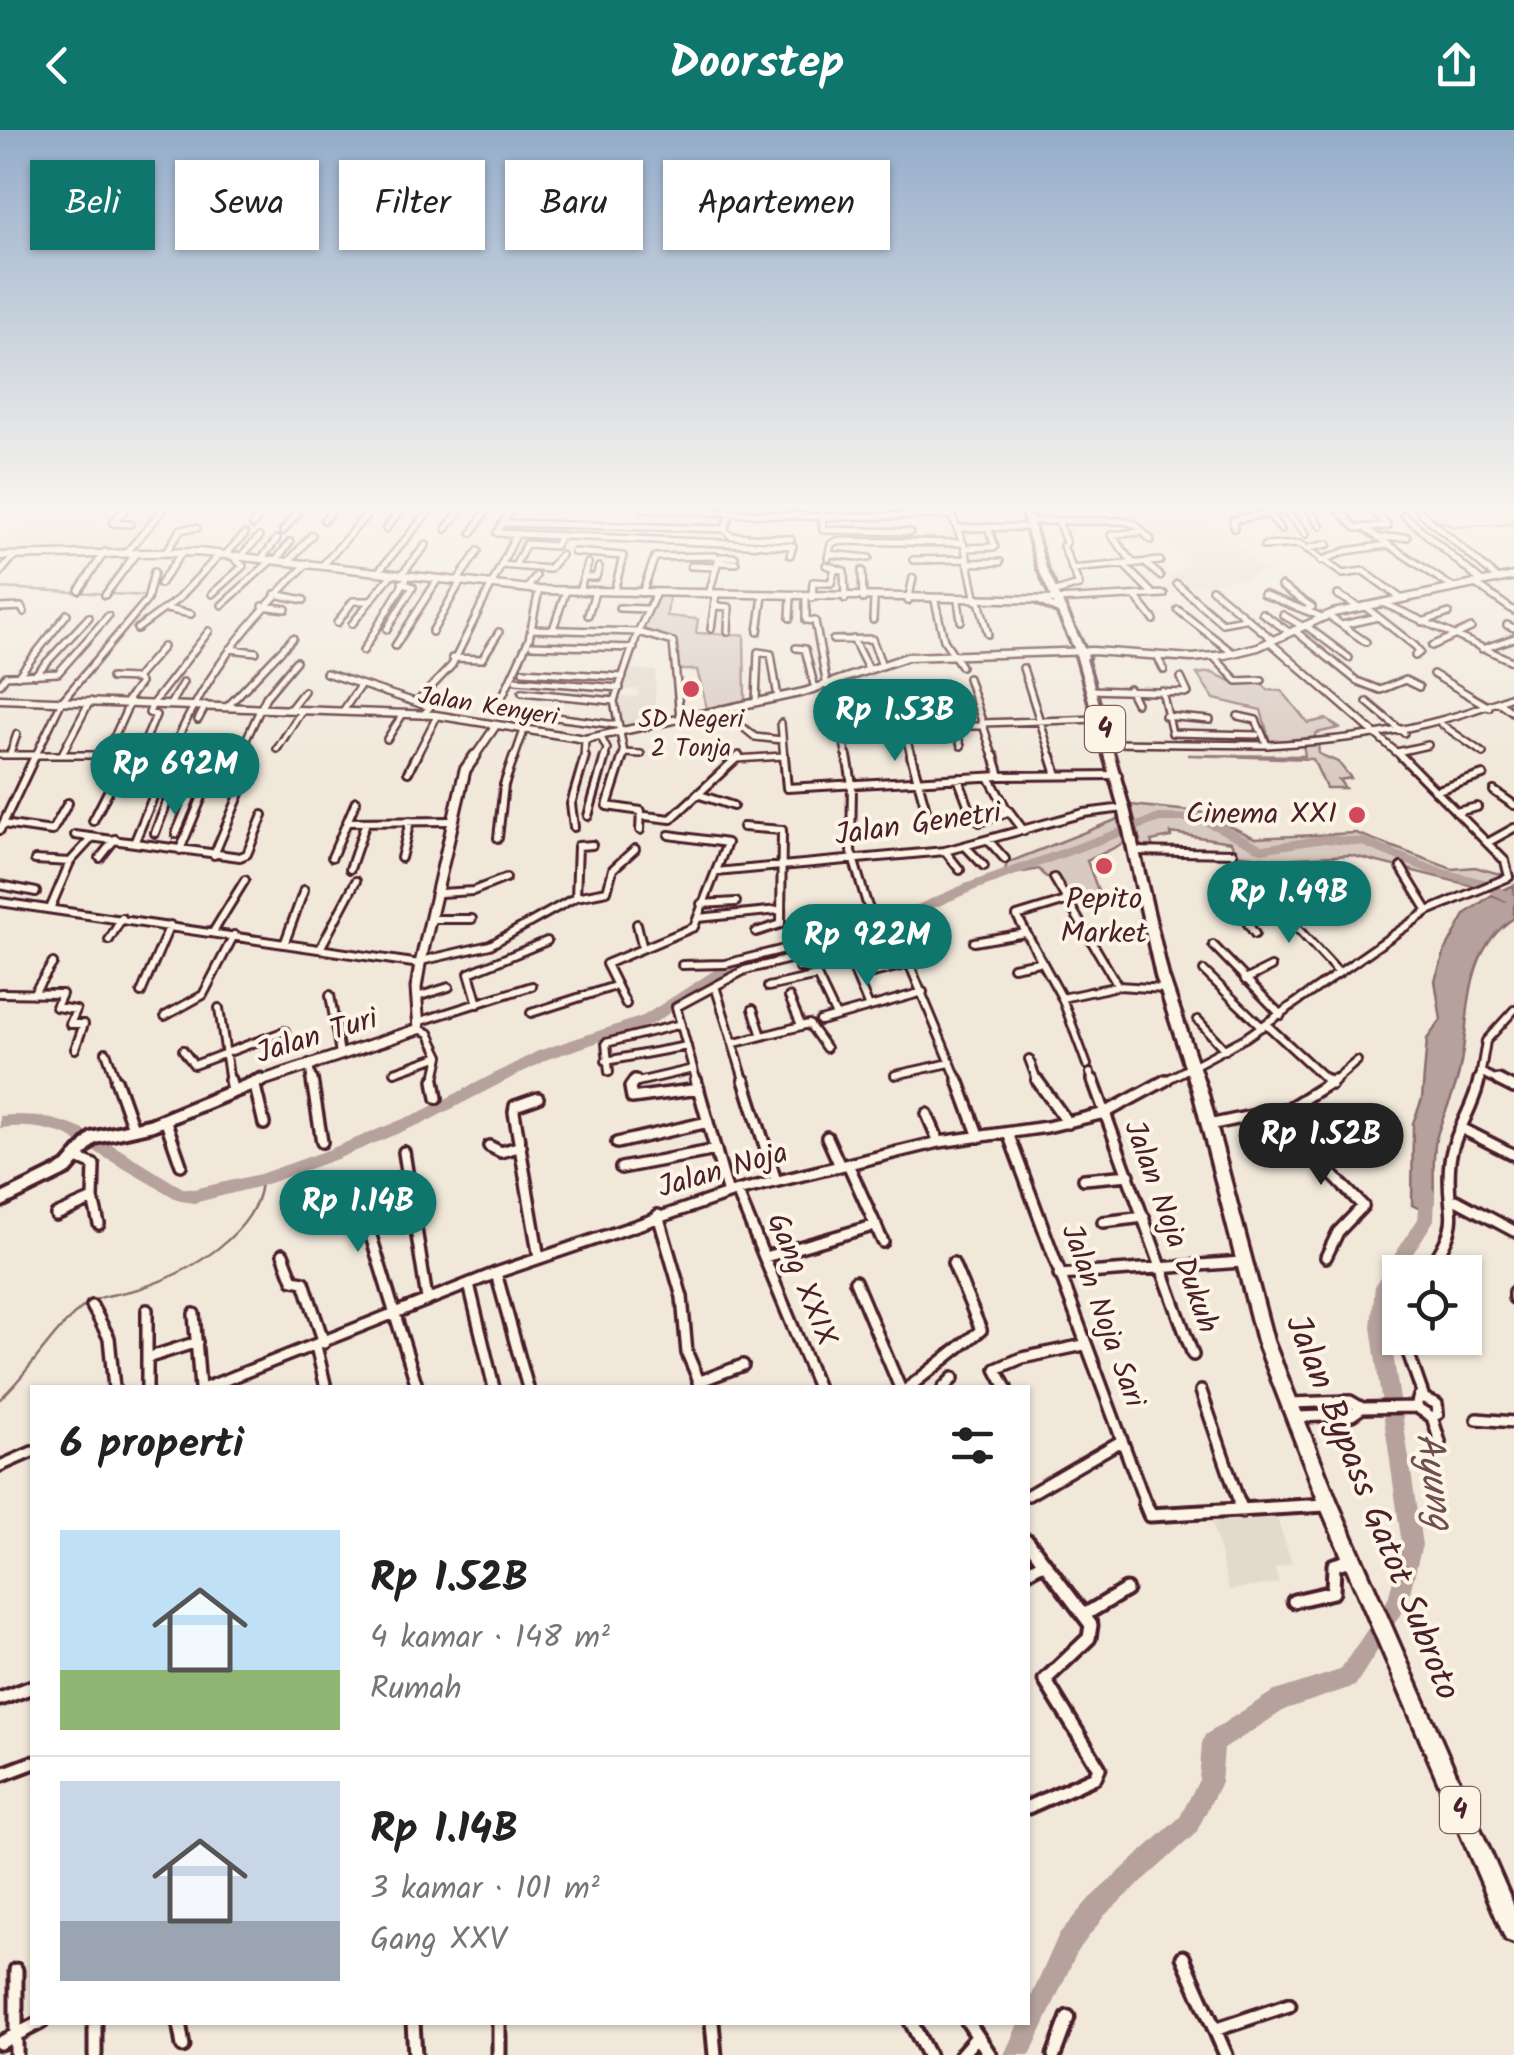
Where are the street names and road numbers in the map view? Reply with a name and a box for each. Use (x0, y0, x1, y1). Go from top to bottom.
street label: Jalan Kenyeri (415, 676, 562, 738)
road number: 4 (1085, 706, 1125, 752)
street label: Jalan Genetri (832, 789, 1006, 860)
street label: Jalan Turi (250, 995, 386, 1078)
street label: Jalan Noja Dukuh (1109, 1114, 1231, 1340)
street label: Jalan Noja (652, 1130, 794, 1212)
street label: Gang XXIX (752, 1206, 850, 1354)
street label: Jalan Noja Sari (1047, 1217, 1158, 1416)
street label: Jalan Bypass Gatot Subroto (1268, 1307, 1474, 1709)
road number: 4 (1440, 1787, 1480, 1833)

